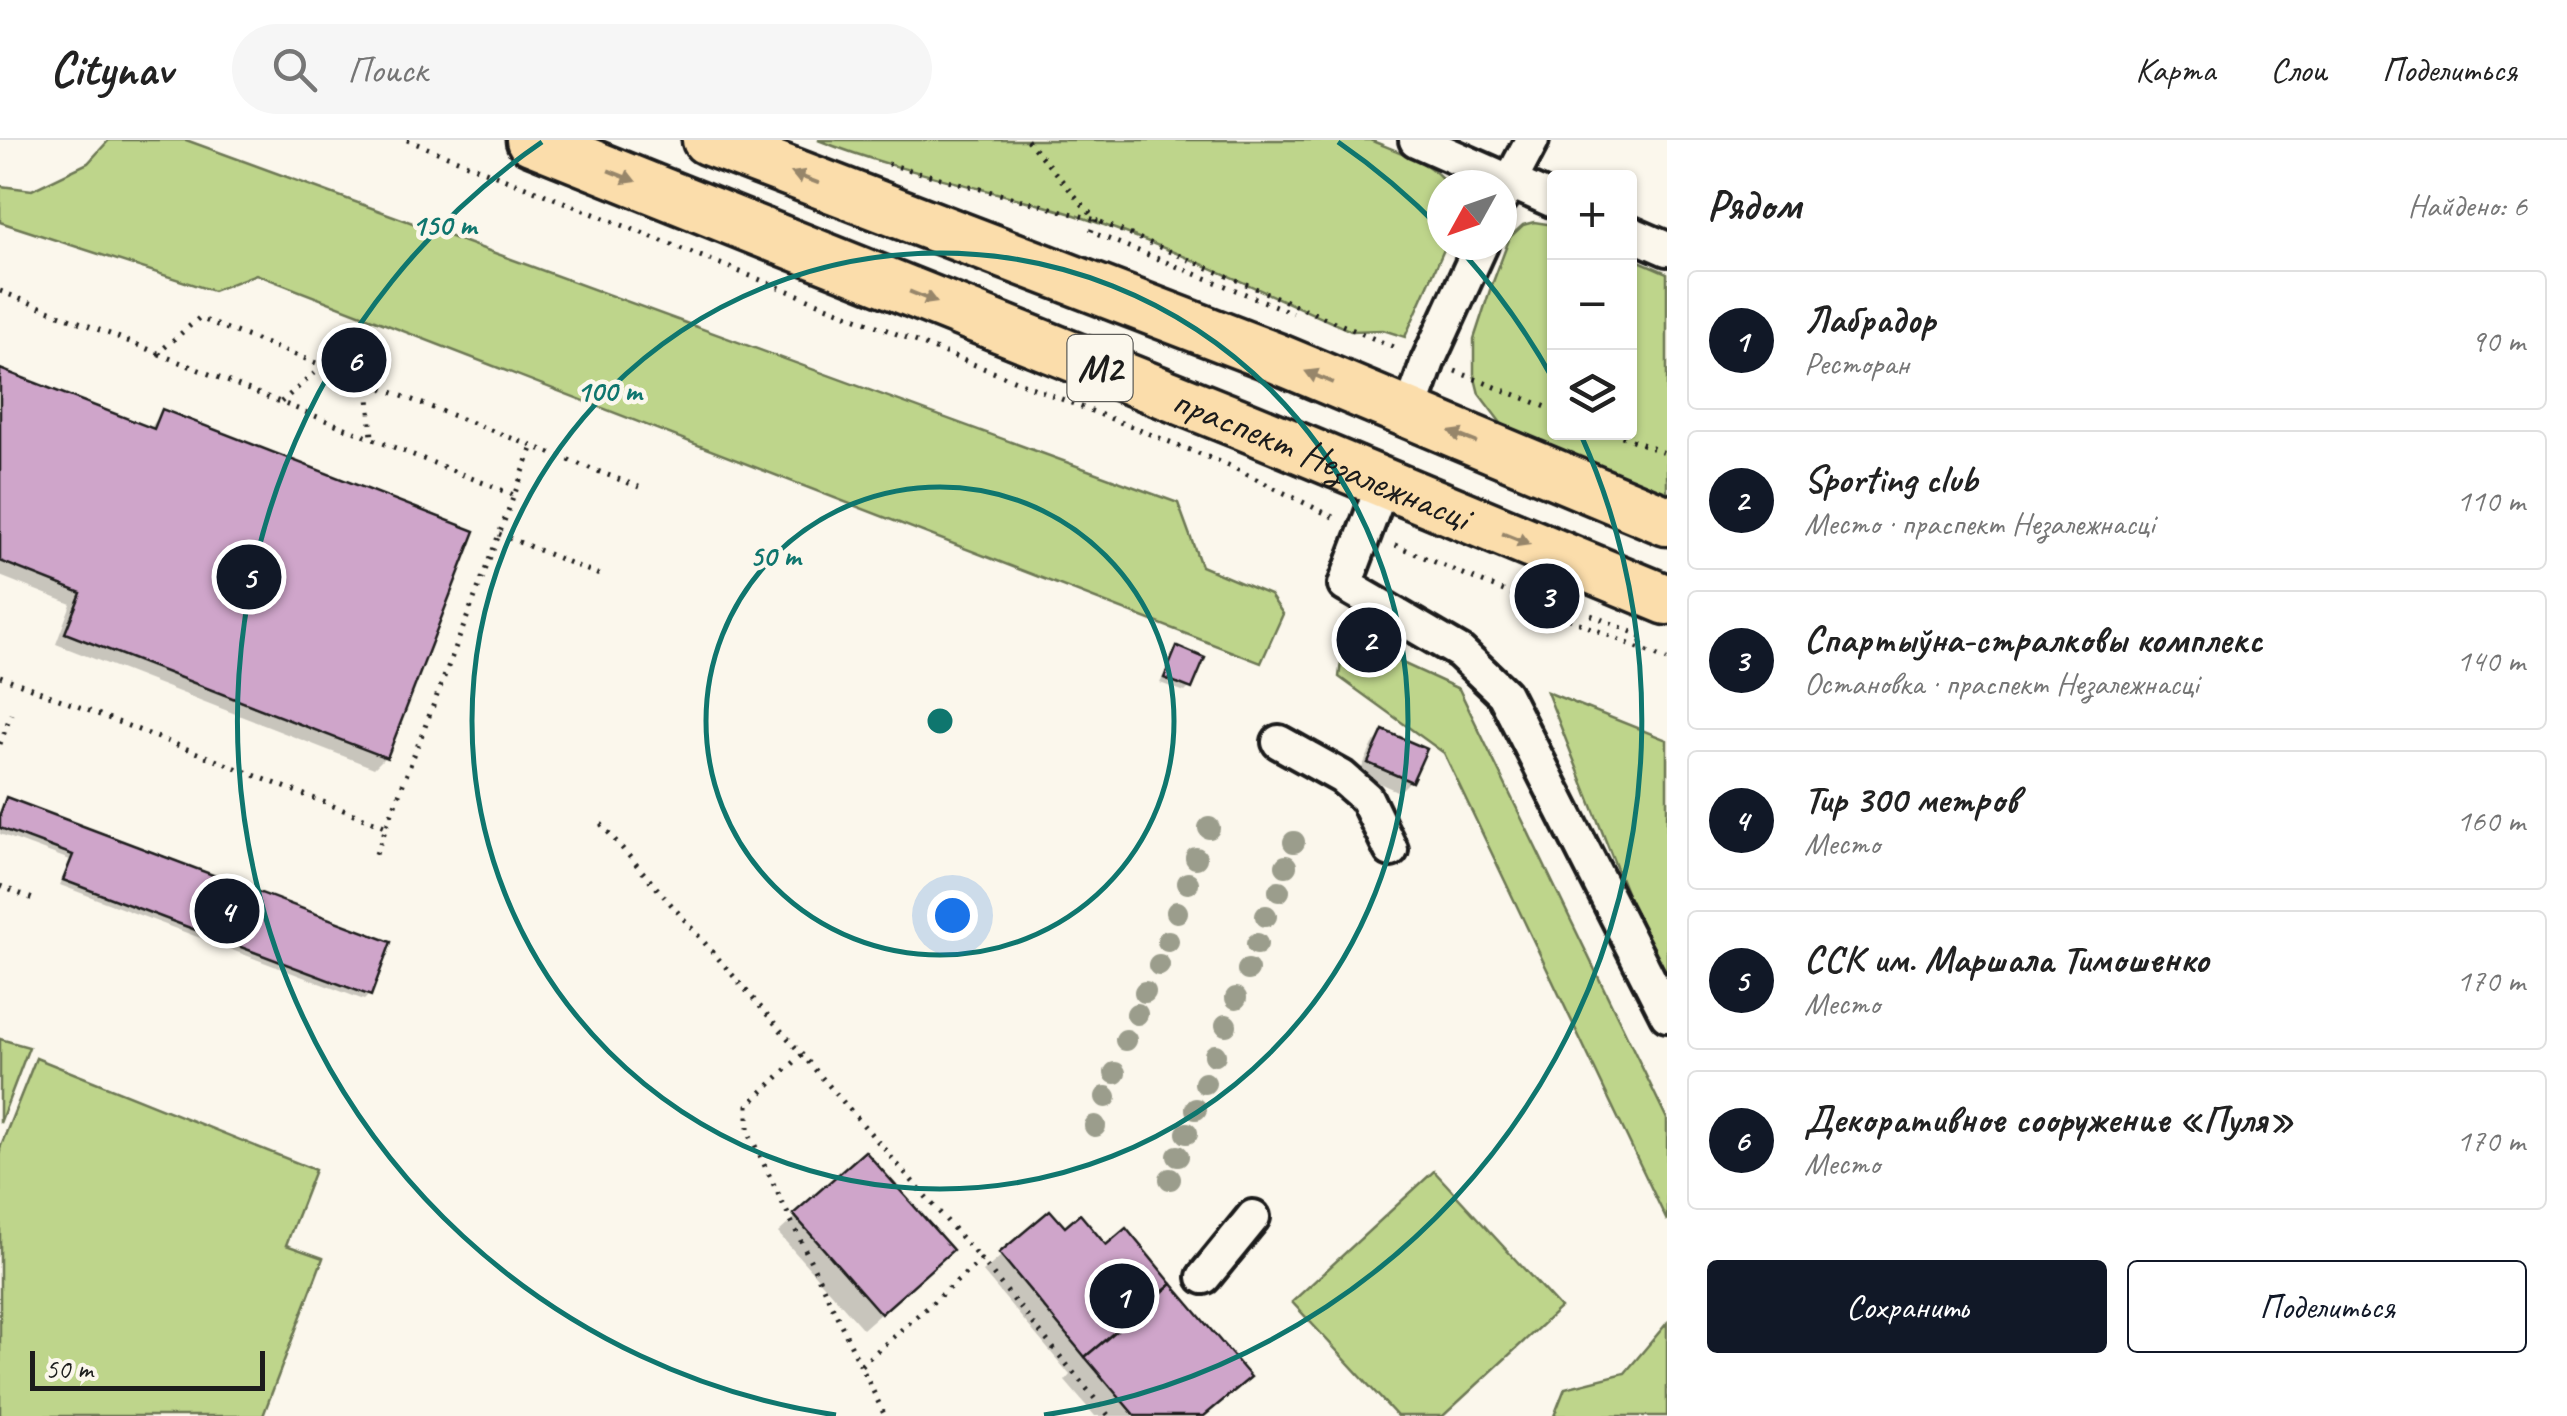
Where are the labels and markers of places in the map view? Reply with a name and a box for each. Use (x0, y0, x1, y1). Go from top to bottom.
pin: 6 (322, 322, 386, 398)
pin: 5 (216, 540, 282, 614)
pin: 3 (1514, 558, 1580, 634)
pin: 2 (1336, 602, 1402, 678)
centre of rings (922, 703, 958, 739)
pin: 4 (194, 874, 260, 948)
pin: 1 (1090, 1258, 1154, 1334)

